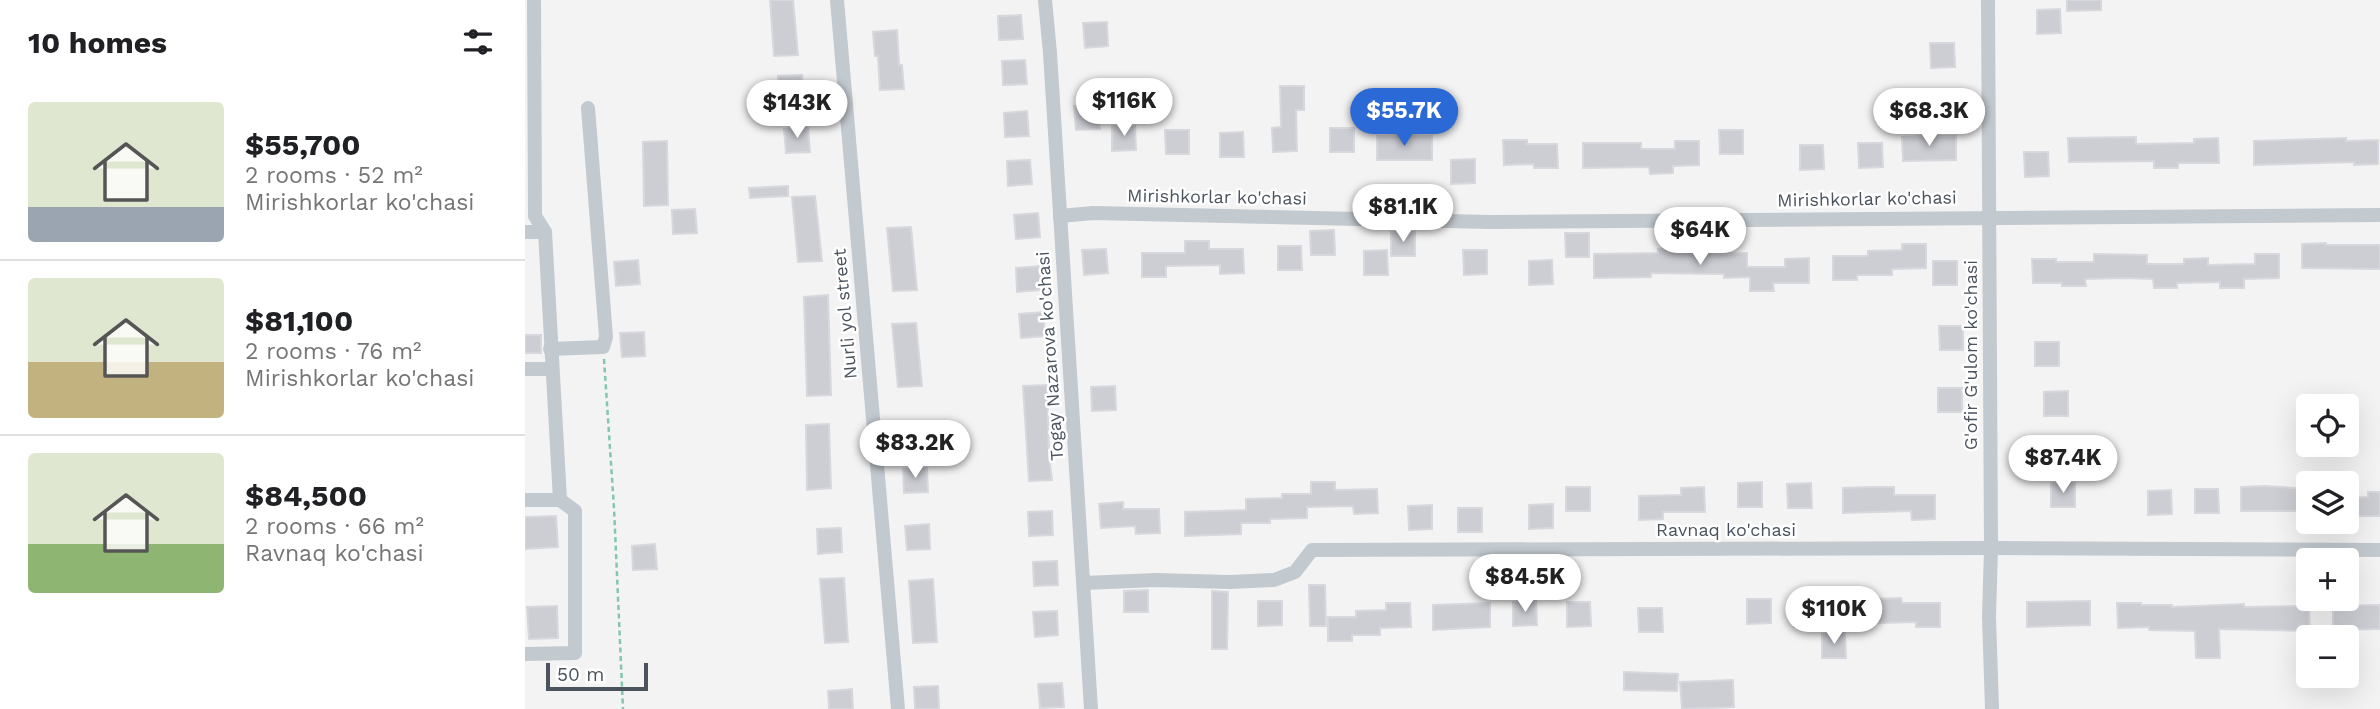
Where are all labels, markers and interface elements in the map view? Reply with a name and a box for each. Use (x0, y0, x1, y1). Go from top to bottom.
icon: filters (459, 23, 497, 61)
text: 10 homes (28, 25, 167, 60)
pin: $116K (1075, 78, 1173, 138)
pin: $143K (748, 80, 846, 140)
text: $116K (1092, 87, 1156, 114)
pin: $55.7K (1347, 88, 1461, 148)
pin: $68.3K (1872, 88, 1986, 148)
text: $143K (762, 89, 832, 116)
text: $55.7K (1366, 97, 1442, 124)
text: $68.3K (1889, 97, 1969, 124)
text: $55,700 (245, 127, 361, 162)
icon: home (84, 130, 168, 214)
text: 2 rooms · 52 m² (245, 162, 423, 189)
street label: Mirishkorlar ko'chasi (1127, 184, 1307, 209)
pin: $81.1K (1346, 184, 1460, 244)
street label: Mirishkorlar ko'chasi (1777, 186, 1957, 211)
text: Mirishkorlar ko'chasi (245, 189, 474, 216)
text: $81.1K (1368, 193, 1438, 220)
pin: $64K (1659, 208, 1741, 267)
text: $64K (1670, 216, 1730, 243)
street label: Nurli yol street (828, 248, 861, 380)
street label: Togay Nazarova ko'chasi (1032, 251, 1067, 461)
street label: G'ofir G'ulom ko'chasi (1960, 260, 1981, 450)
text: $81,100 (245, 303, 353, 338)
icon: home (84, 306, 168, 390)
text: 2 rooms · 76 m² (245, 338, 421, 365)
text: Mirishkorlar ko'chasi (245, 365, 474, 392)
map controls (2296, 394, 2359, 688)
button: locate (2296, 394, 2359, 457)
pin: $83.2K (858, 420, 972, 480)
text: $83.2K (876, 429, 954, 456)
pin: $87.4K (2006, 435, 2120, 495)
text: $87.4K (2025, 444, 2102, 471)
button: layers (2296, 471, 2359, 534)
text: $84,500 (245, 478, 367, 513)
icon: home (84, 481, 168, 565)
text: 2 rooms · 66 m² (245, 513, 424, 540)
street label: Ravnaq ko'chasi (1656, 519, 1796, 540)
text: Ravnaq ko'chasi (245, 540, 424, 567)
button: + (2296, 548, 2359, 611)
pin: $84.5K (1468, 554, 1582, 614)
text: $84.5K (1485, 563, 1565, 590)
pin: $110K (1785, 586, 1883, 646)
text: $110K (1801, 595, 1867, 622)
button: − (2296, 625, 2359, 688)
scale bar (546, 660, 647, 692)
text: 50 m (557, 663, 604, 686)

